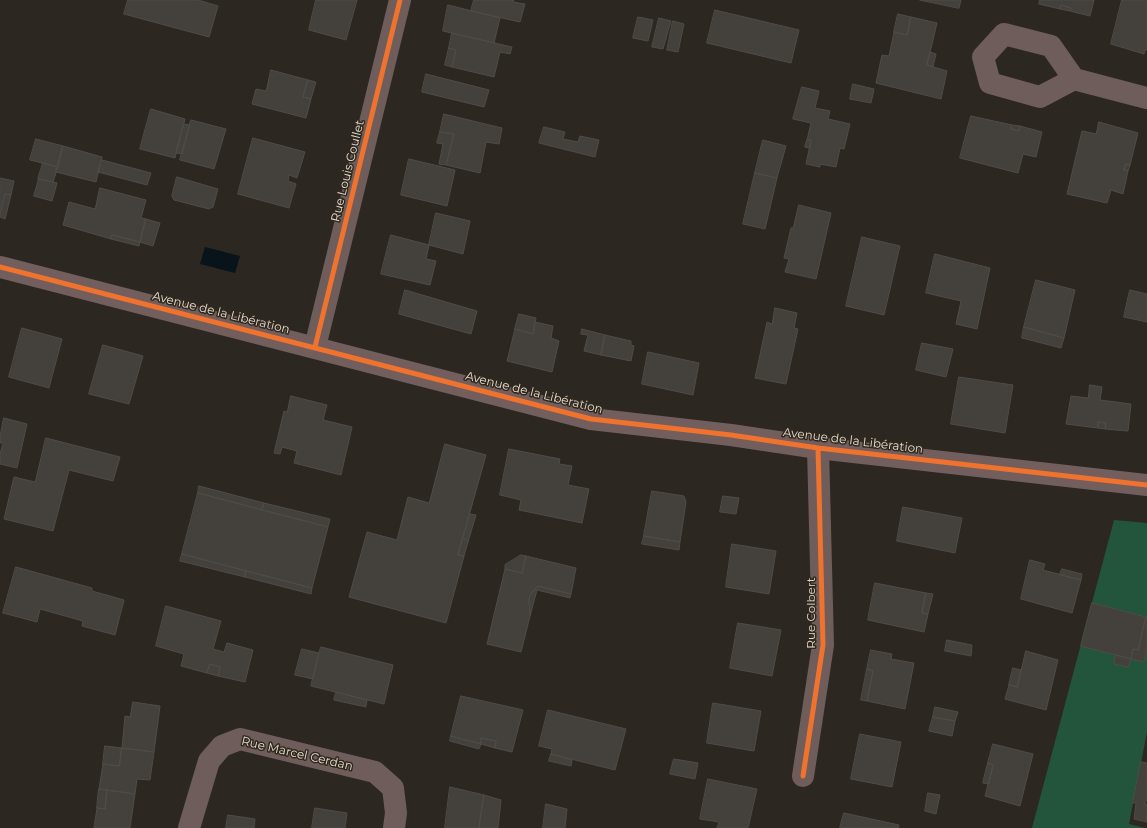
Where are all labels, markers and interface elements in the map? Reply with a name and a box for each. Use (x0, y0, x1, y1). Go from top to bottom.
street label: Rue Louis Coullet (328, 119, 368, 223)
street label: Avenue de la Libération (151, 289, 291, 337)
street label: Avenue de la Libération (464, 369, 604, 417)
street label: Avenue de la Libération (782, 425, 924, 457)
street label: Rue Colbert (804, 577, 818, 649)
street label: Rue Marcel Cerdan (240, 734, 354, 774)

